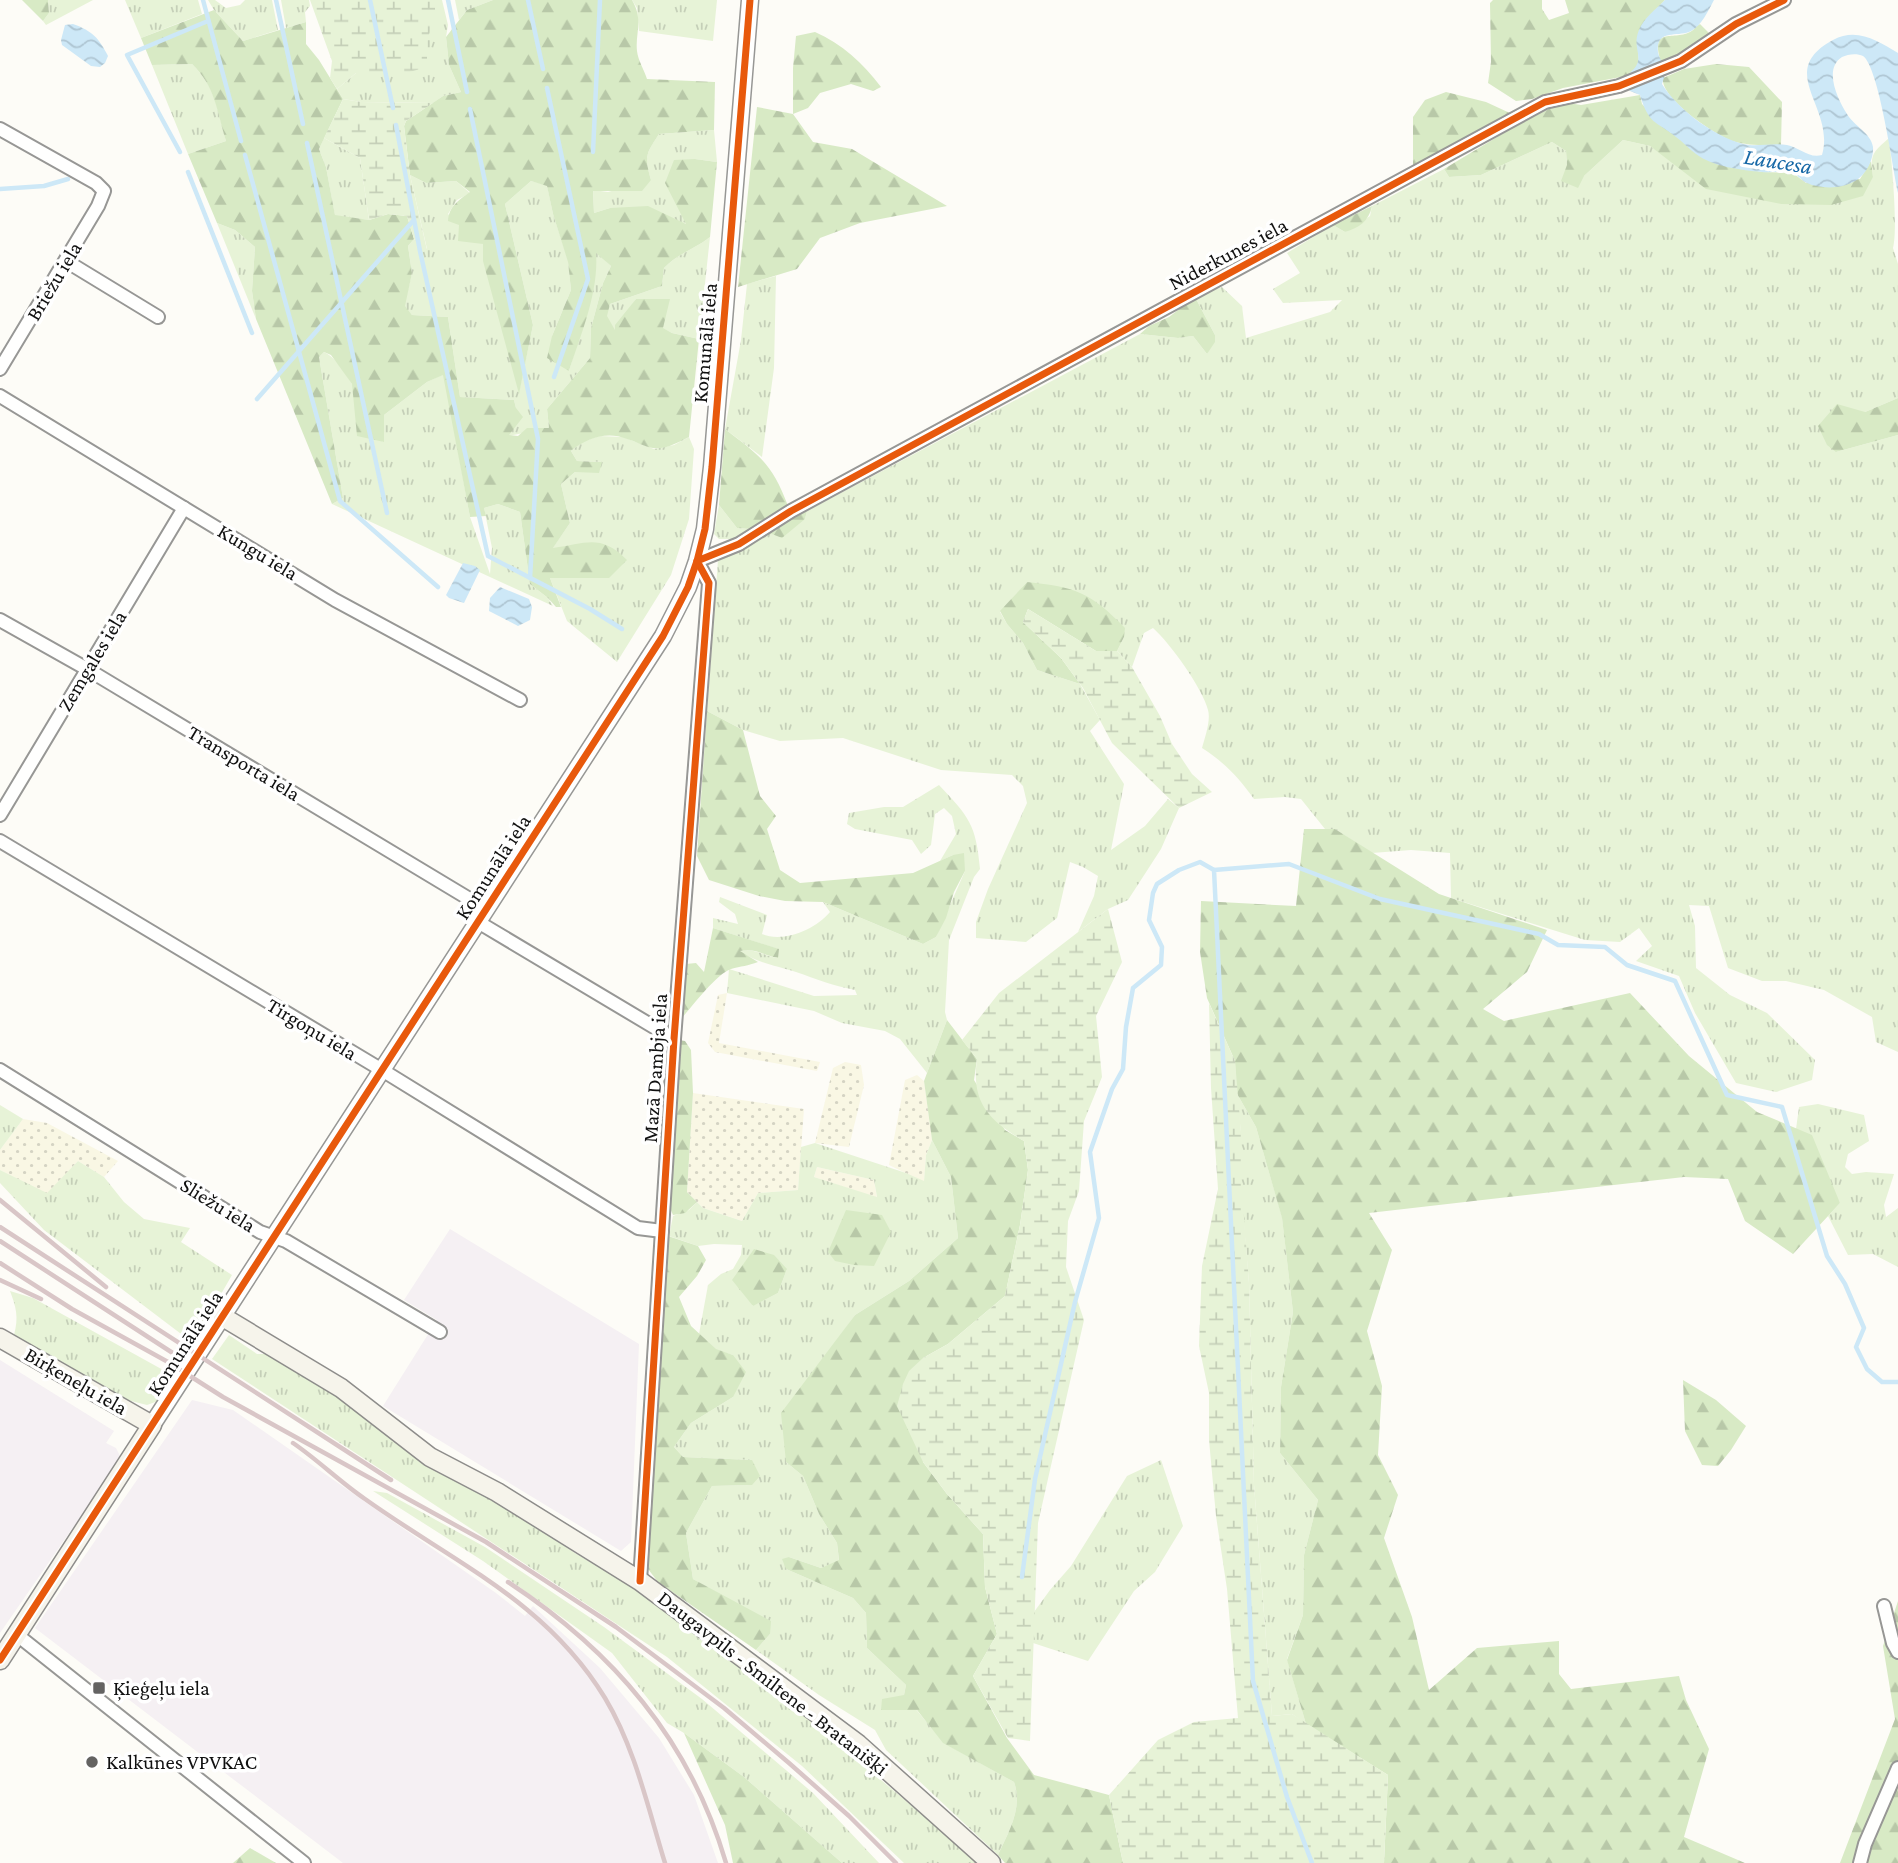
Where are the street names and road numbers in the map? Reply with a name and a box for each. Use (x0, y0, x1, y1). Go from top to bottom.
street label: Niderkunes iela (1165, 213, 1292, 295)
street label: Briežu iela (21, 237, 87, 325)
street label: Komunālā iela (688, 282, 722, 404)
street label: Kungu iela (214, 519, 303, 585)
street label: Zemgales iela (52, 606, 132, 716)
street label: Transporta iela (183, 720, 305, 806)
street label: Komunālā iela (450, 810, 536, 924)
street label: Mazā Dambja iela (638, 992, 672, 1144)
street label: Tirgoņu iela (262, 993, 362, 1066)
street label: Sliežu iela (176, 1173, 260, 1238)
street label: Komunālā iela (142, 1286, 228, 1400)
street label: Birķeneļu iela (20, 1342, 132, 1421)
street label: Daugavpils - Smiltene - Bratanišķi (653, 1586, 893, 1781)

